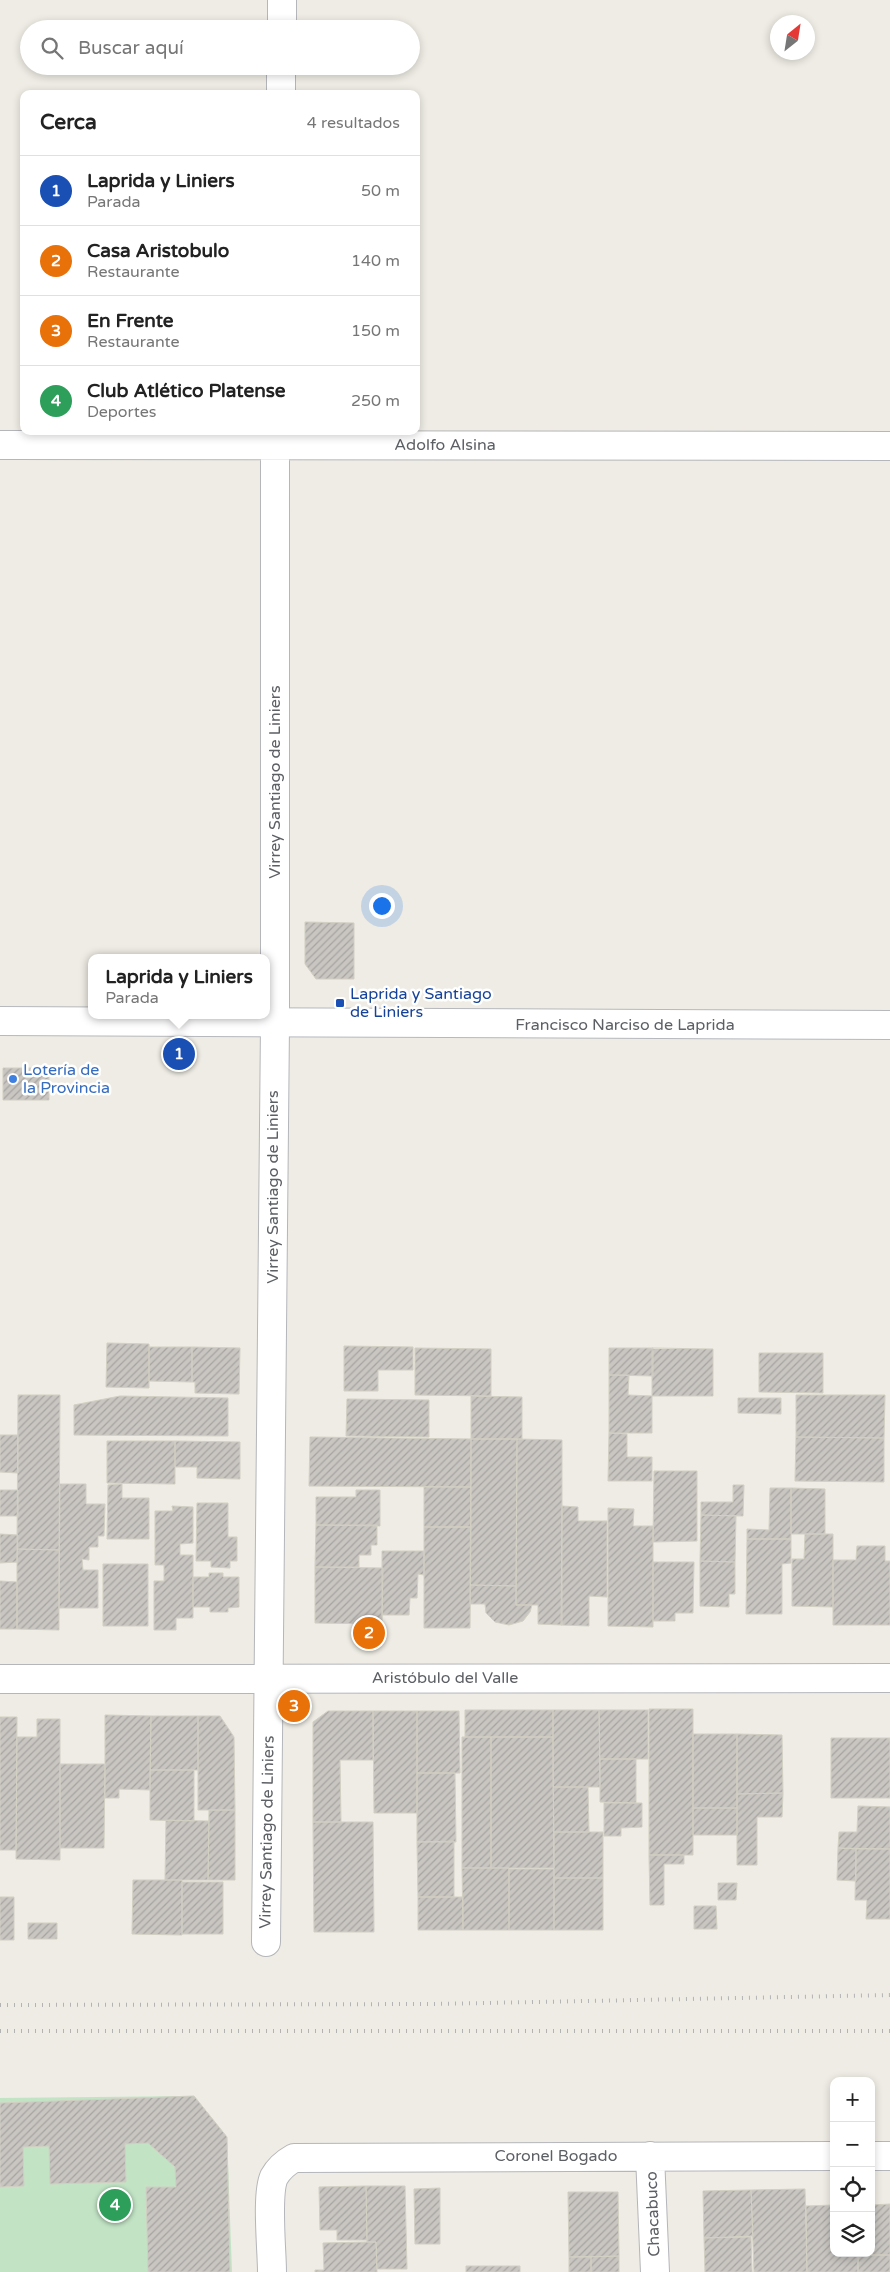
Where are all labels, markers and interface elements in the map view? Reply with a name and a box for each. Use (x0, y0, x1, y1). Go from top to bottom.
north arrow (770, 15, 815, 60)
search box (20, 20, 420, 75)
icon: search (38, 34, 66, 62)
text: Buscar aquí (78, 37, 184, 59)
text: Cerca (40, 110, 97, 135)
text: 4 resultados (307, 113, 400, 133)
text: Laprida y Liniers (87, 170, 235, 192)
text: 1 (51, 181, 61, 201)
text: 50 m (361, 181, 400, 201)
text: Parada (87, 192, 141, 212)
text: Casa Aristobulo (87, 240, 229, 262)
text: 2 (51, 251, 61, 271)
text: 140 m (351, 251, 400, 271)
text: Restaurante (87, 262, 180, 282)
text: En Frente (87, 310, 174, 332)
text: 3 (51, 321, 61, 341)
text: 150 m (351, 321, 400, 341)
text: Restaurante (87, 332, 180, 352)
text: Club Atlético Platense (87, 380, 286, 402)
text: 4 (51, 391, 61, 411)
text: 250 m (351, 391, 400, 411)
text: Deportes (87, 402, 156, 422)
street label: Adolfo Alsina (394, 435, 496, 455)
street label: Virrey Santiago de Liniers (265, 685, 285, 879)
your location (369, 893, 395, 919)
popup (88, 954, 270, 1019)
text: Laprida y Liniers (105, 966, 253, 988)
place label: Laprida y Santiago de Liniers (350, 984, 492, 1022)
text: Parada (105, 988, 159, 1008)
marker: Laprida y Santiago de Liniers (334, 997, 346, 1009)
street label: Francisco Narciso de Laprida (515, 1015, 735, 1035)
pin: 1 (163, 1035, 195, 1073)
place label: Lotería de la Provincia (23, 1060, 110, 1098)
marker: Lotería de la Provincia (7, 1073, 19, 1085)
street label: Virrey Santiago de Liniers (263, 1090, 283, 1284)
pin: 2 (353, 1614, 385, 1652)
street label: Aristóbulo del Valle (372, 1668, 518, 1688)
pin: 3 (278, 1687, 310, 1725)
street label: Virrey Santiago de Liniers (255, 1735, 279, 1929)
map controls (830, 2077, 875, 2257)
button: + (830, 2077, 875, 2122)
button: − (830, 2122, 875, 2167)
street label: Coronel Bogado (495, 2146, 617, 2166)
button: locate (830, 2167, 875, 2212)
street label: Chacabuco (642, 2171, 664, 2257)
pin: 4 (99, 2186, 131, 2224)
button: layers (830, 2212, 875, 2257)

